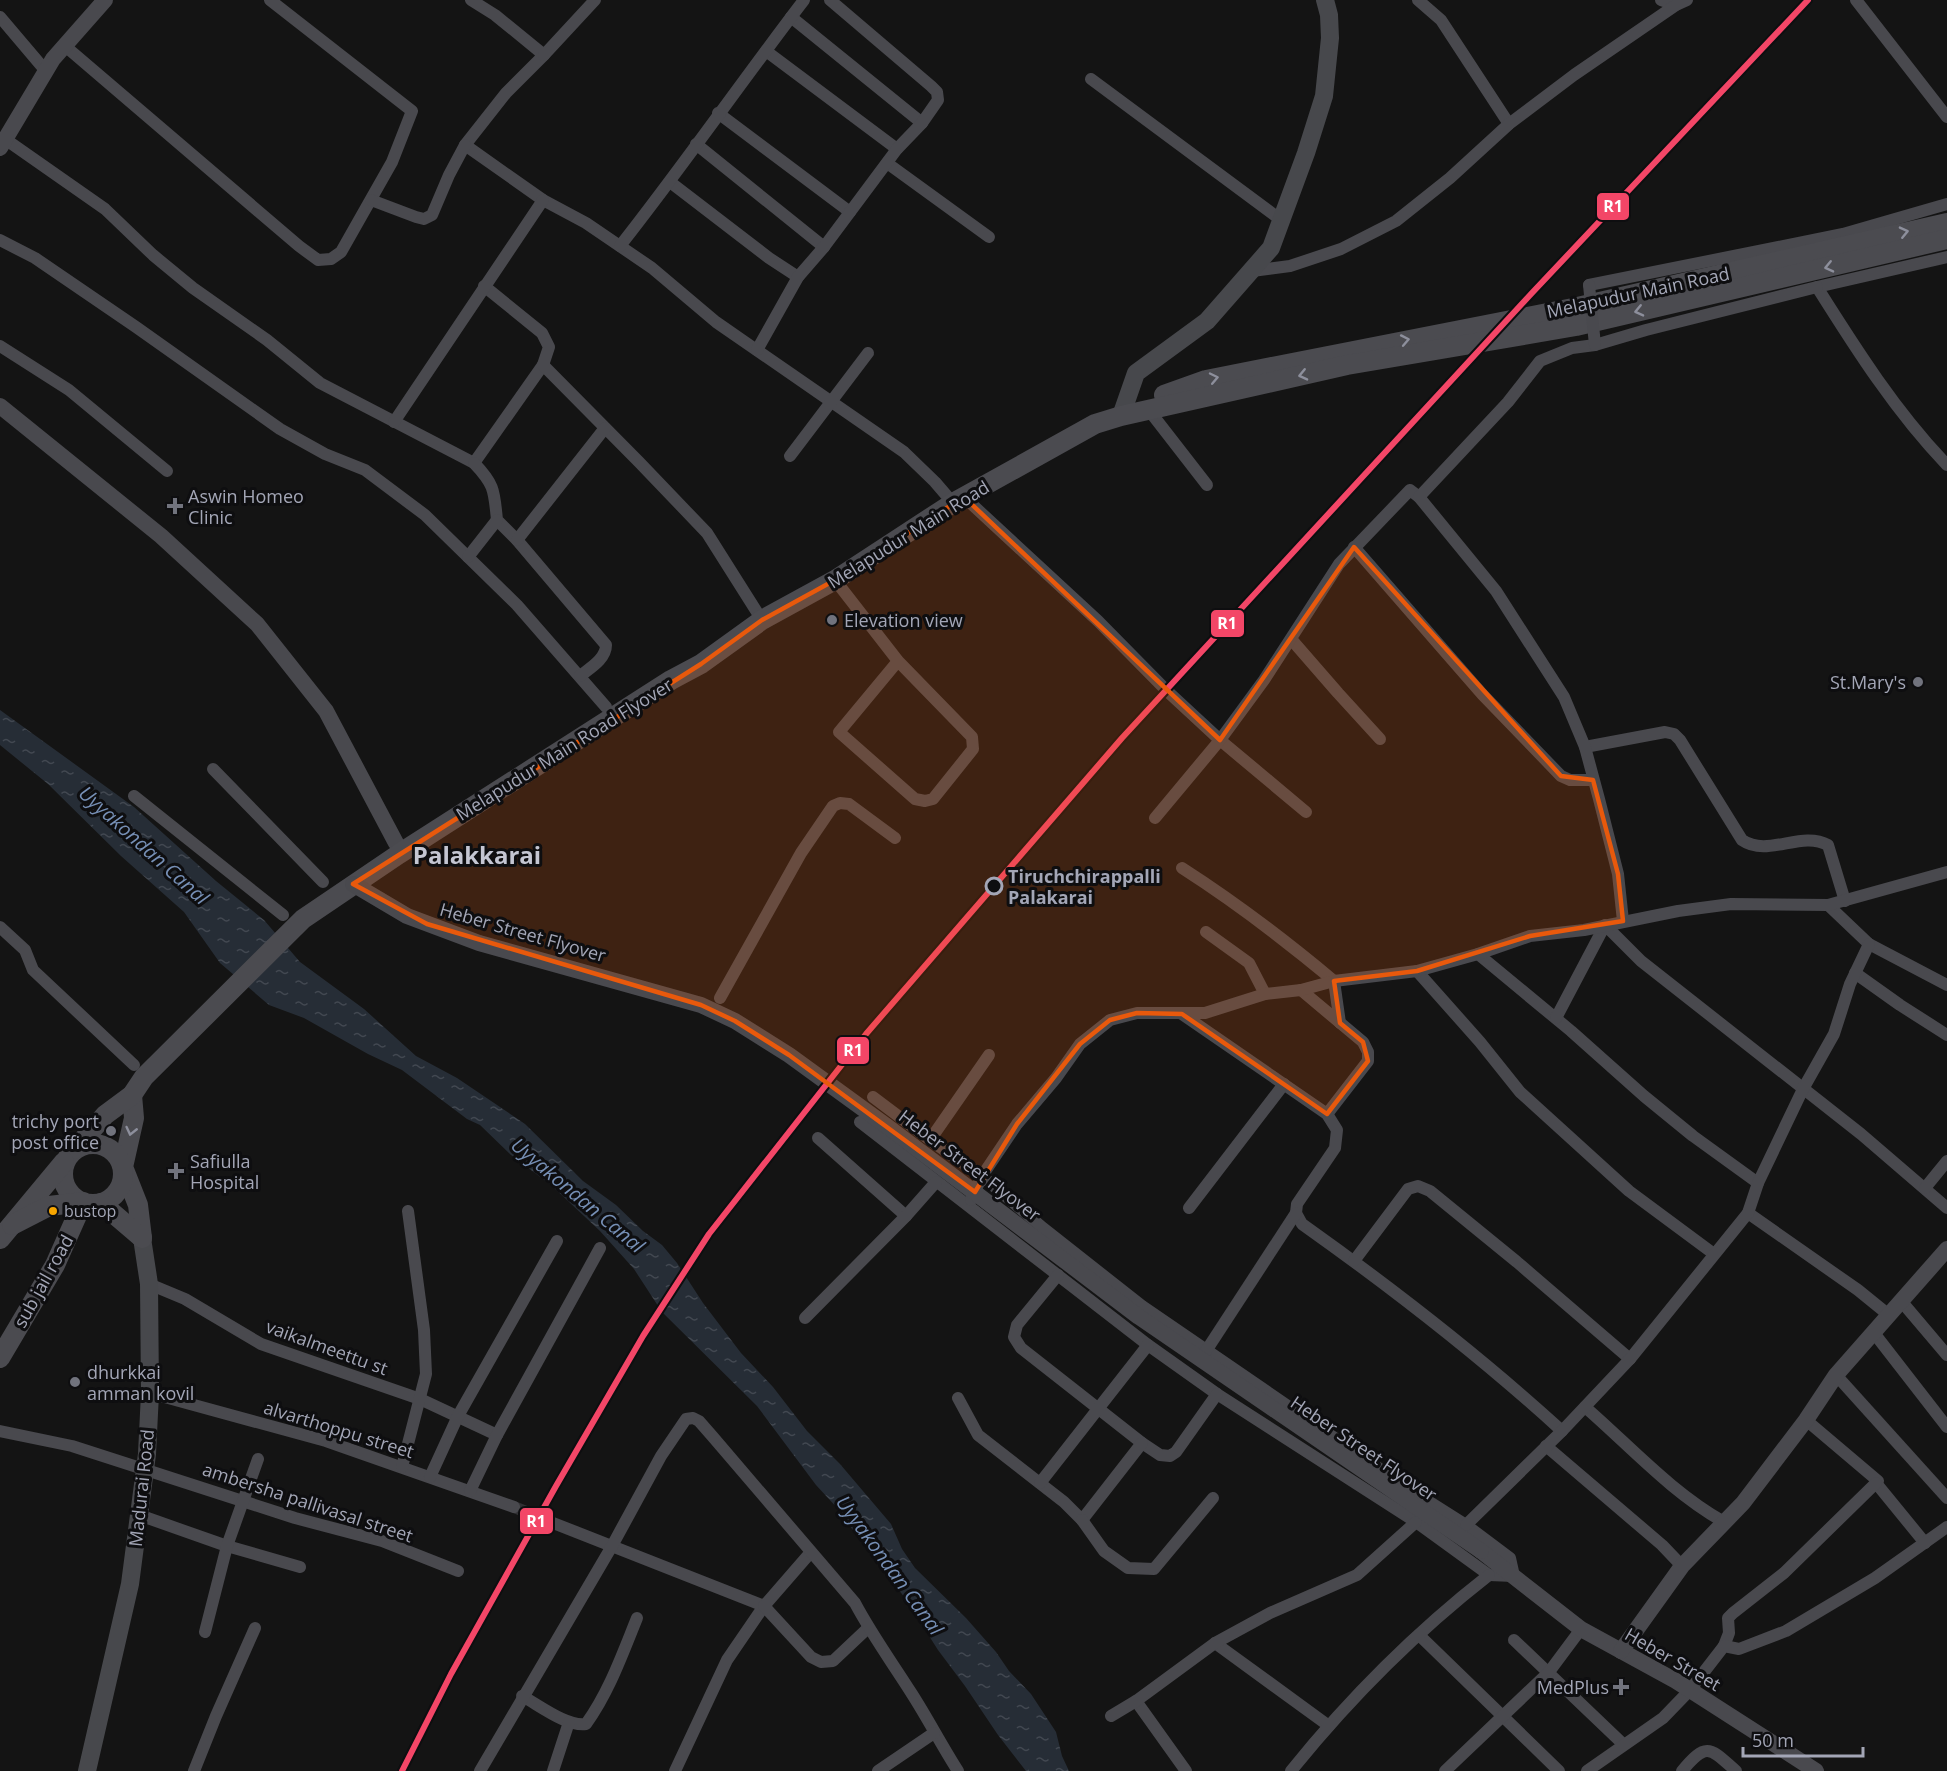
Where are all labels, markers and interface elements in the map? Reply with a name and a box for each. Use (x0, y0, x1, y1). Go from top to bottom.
line badge: R1 (1596, 192, 1630, 221)
text: R1 (1603, 195, 1623, 217)
one-way arrow (1899, 227, 1909, 240)
one-way arrow (1824, 259, 1834, 272)
street label: Melapudur Main Road (1544, 261, 1732, 323)
one-way arrow (1634, 304, 1644, 317)
one-way arrow (1400, 334, 1410, 347)
one-way arrow (1298, 367, 1308, 380)
one-way arrow (1209, 373, 1219, 386)
street label: Melapudur Main Road (823, 474, 993, 594)
place label: Aswin Homeo Clinic (188, 484, 304, 529)
marker: Aswin Homeo Clinic (166, 497, 184, 515)
place label: Elevation view (844, 608, 963, 632)
line badge: R1 (1210, 609, 1245, 638)
text: R1 (1217, 612, 1237, 634)
marker: Elevation view (825, 613, 839, 627)
place label: St.Mary's (1830, 670, 1906, 694)
street label: Melapudur Main Road Flyover (451, 672, 677, 826)
marker: St.Mary's (1911, 675, 1925, 689)
water label: Uyyakondan Canal (73, 779, 216, 911)
district label: Palakkarai (413, 838, 541, 871)
place label: Tiruchchirappalli Palakarai (1008, 864, 1161, 909)
marker: Tiruchchirappalli Palakarai (985, 877, 1003, 895)
street label: Heber Street Flyover (437, 897, 609, 967)
line badge: R1 (836, 1036, 870, 1065)
text: R1 (843, 1039, 863, 1061)
street label: Heber Street Flyover (894, 1104, 1046, 1227)
place label: trichy port post office (11, 1109, 99, 1154)
marker: trichy port post office (104, 1124, 118, 1138)
one-way arrow (126, 1126, 139, 1136)
water label: Uyyakondan Canal (506, 1131, 651, 1259)
place label: Safiulla Hospital (190, 1149, 259, 1194)
marker: Safiulla Hospital (167, 1162, 185, 1180)
place label: bustop (64, 1200, 116, 1222)
marker: bustop (47, 1205, 59, 1217)
street label: sub jail road (8, 1230, 78, 1332)
street label: vaikalmeettu st (263, 1314, 391, 1380)
place label: dhurkkai amman kovil (87, 1360, 194, 1405)
marker: dhurkkai amman kovil (68, 1375, 82, 1389)
street label: Heber Street Flyover (1286, 1390, 1442, 1506)
street label: alvarthoppu street (261, 1395, 417, 1463)
street label: Madurai Road (123, 1428, 159, 1548)
street label: ambersha pallivasal street (200, 1457, 416, 1547)
water label: Uyyakondan Canal (830, 1490, 950, 1641)
line badge: R1 (519, 1507, 554, 1535)
text: R1 (526, 1510, 546, 1532)
street label: Heber Street (1621, 1622, 1725, 1696)
place label: MedPlus (1537, 1675, 1609, 1699)
marker: MedPlus (1614, 1680, 1628, 1694)
scale bar (1743, 1720, 1863, 1758)
text: 50 m (1752, 1728, 1794, 1752)

